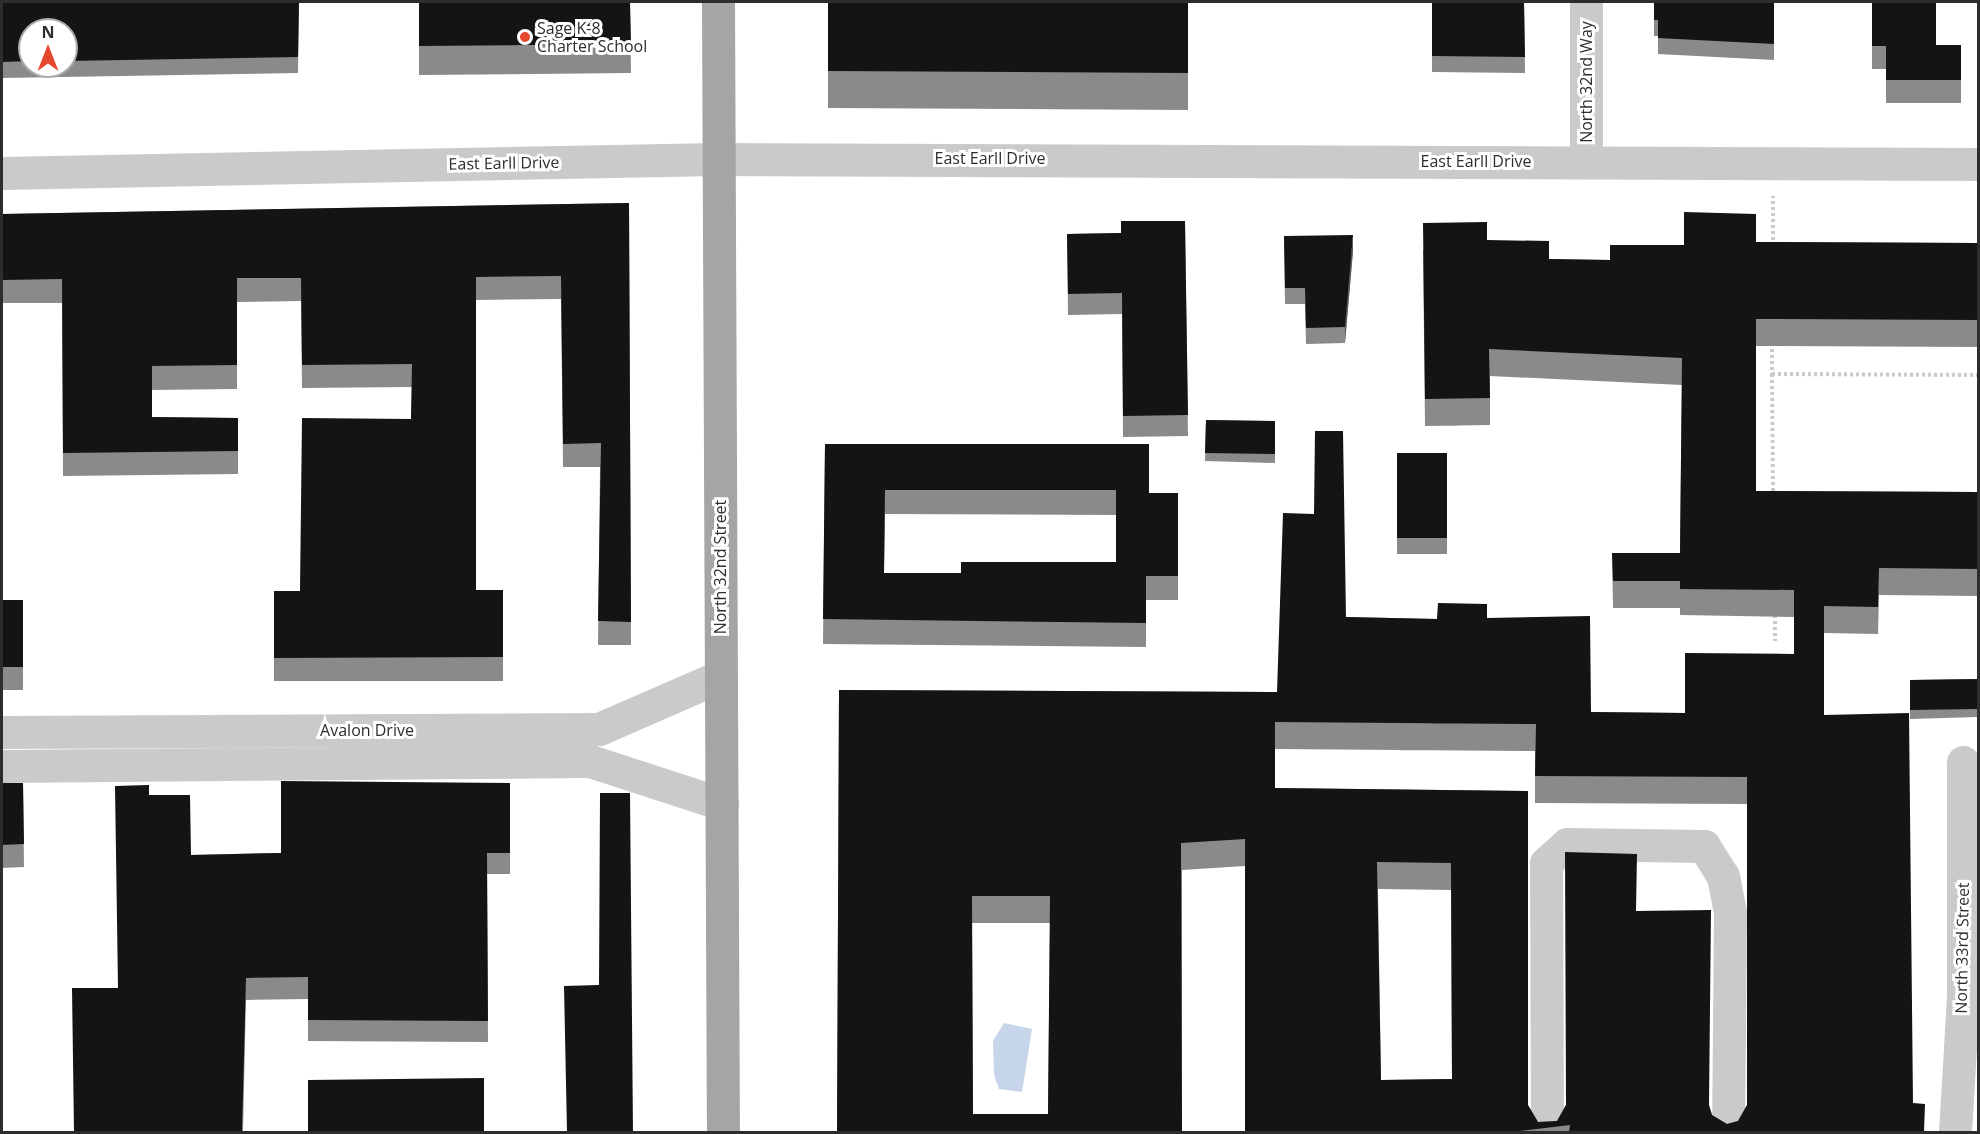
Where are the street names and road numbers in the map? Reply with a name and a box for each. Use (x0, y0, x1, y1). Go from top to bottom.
street label: North 32nd Way (1576, 21, 1596, 143)
street label: East Earll Drive (935, 148, 1045, 168)
street label: East Earll Drive (1421, 151, 1531, 171)
street label: East Earll Drive (448, 152, 560, 174)
street label: North 32nd Street (710, 500, 730, 634)
street label: Avalon Drive (320, 720, 414, 740)
street label: North 33rd Street (1951, 882, 1973, 1014)

